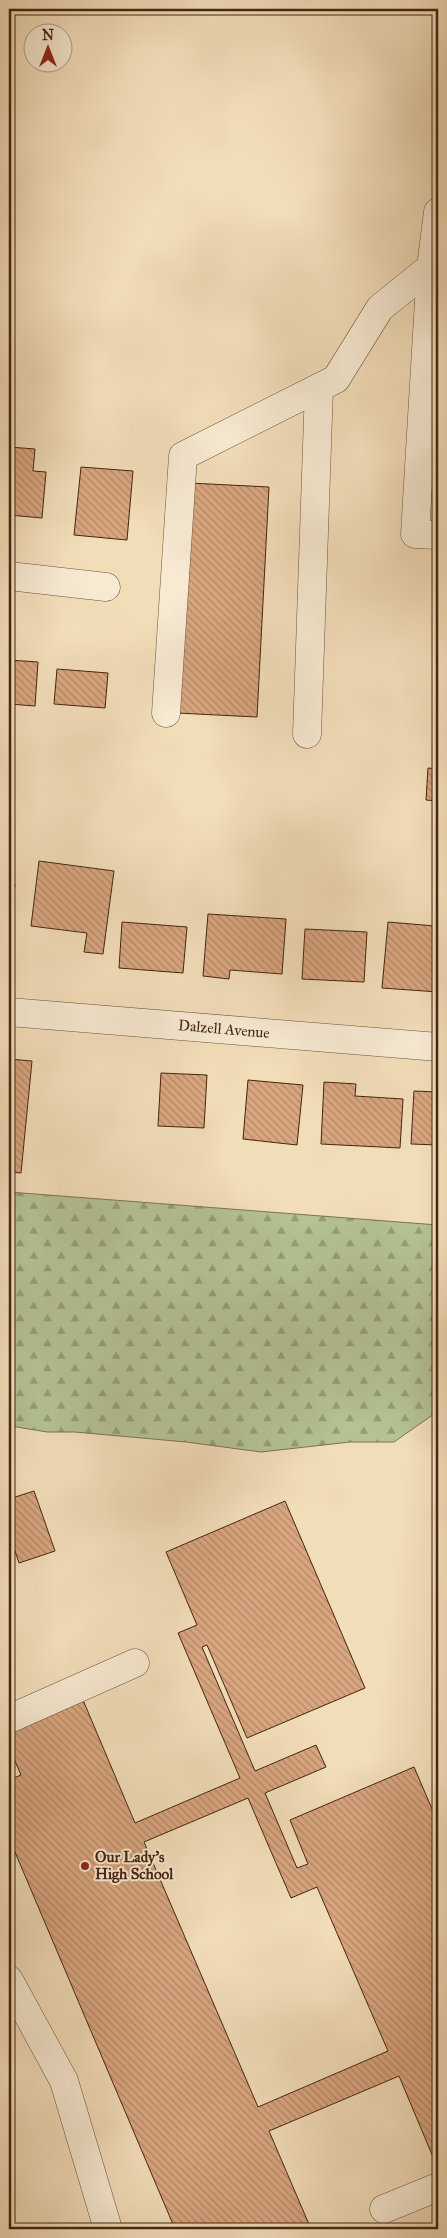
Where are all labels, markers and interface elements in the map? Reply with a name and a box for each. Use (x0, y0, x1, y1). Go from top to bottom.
north arrow (22, 22, 72, 72)
text: N (42, 27, 54, 44)
street label: Dalzell Avenue (177, 1016, 271, 1042)
place label: Our Lady's High School (95, 1848, 174, 1884)
marker: Our Lady's High School (79, 1860, 91, 1872)

